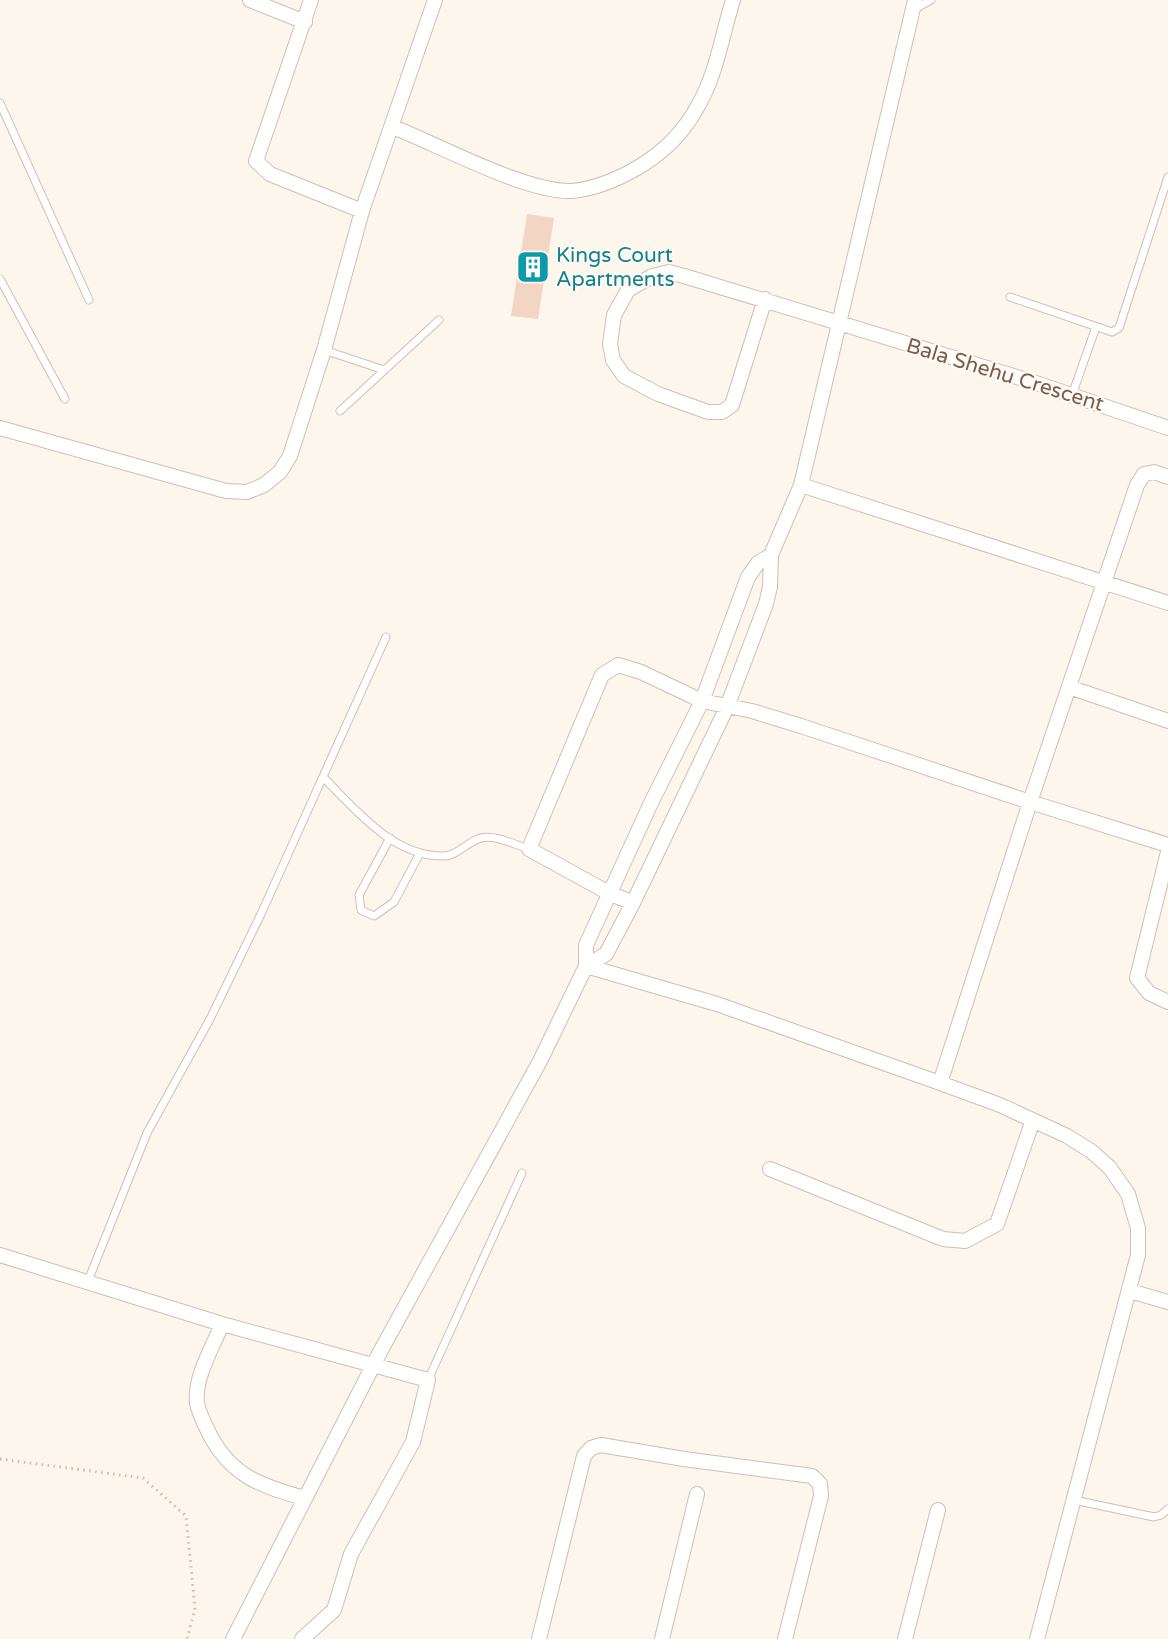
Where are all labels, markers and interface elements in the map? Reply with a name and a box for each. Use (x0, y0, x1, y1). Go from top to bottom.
place label: Kings Court Apartments (556, 243, 674, 292)
building icon: Kings Court Apartments (515, 249, 551, 285)
street label: Bala Shehu Crescent (903, 333, 1107, 417)

